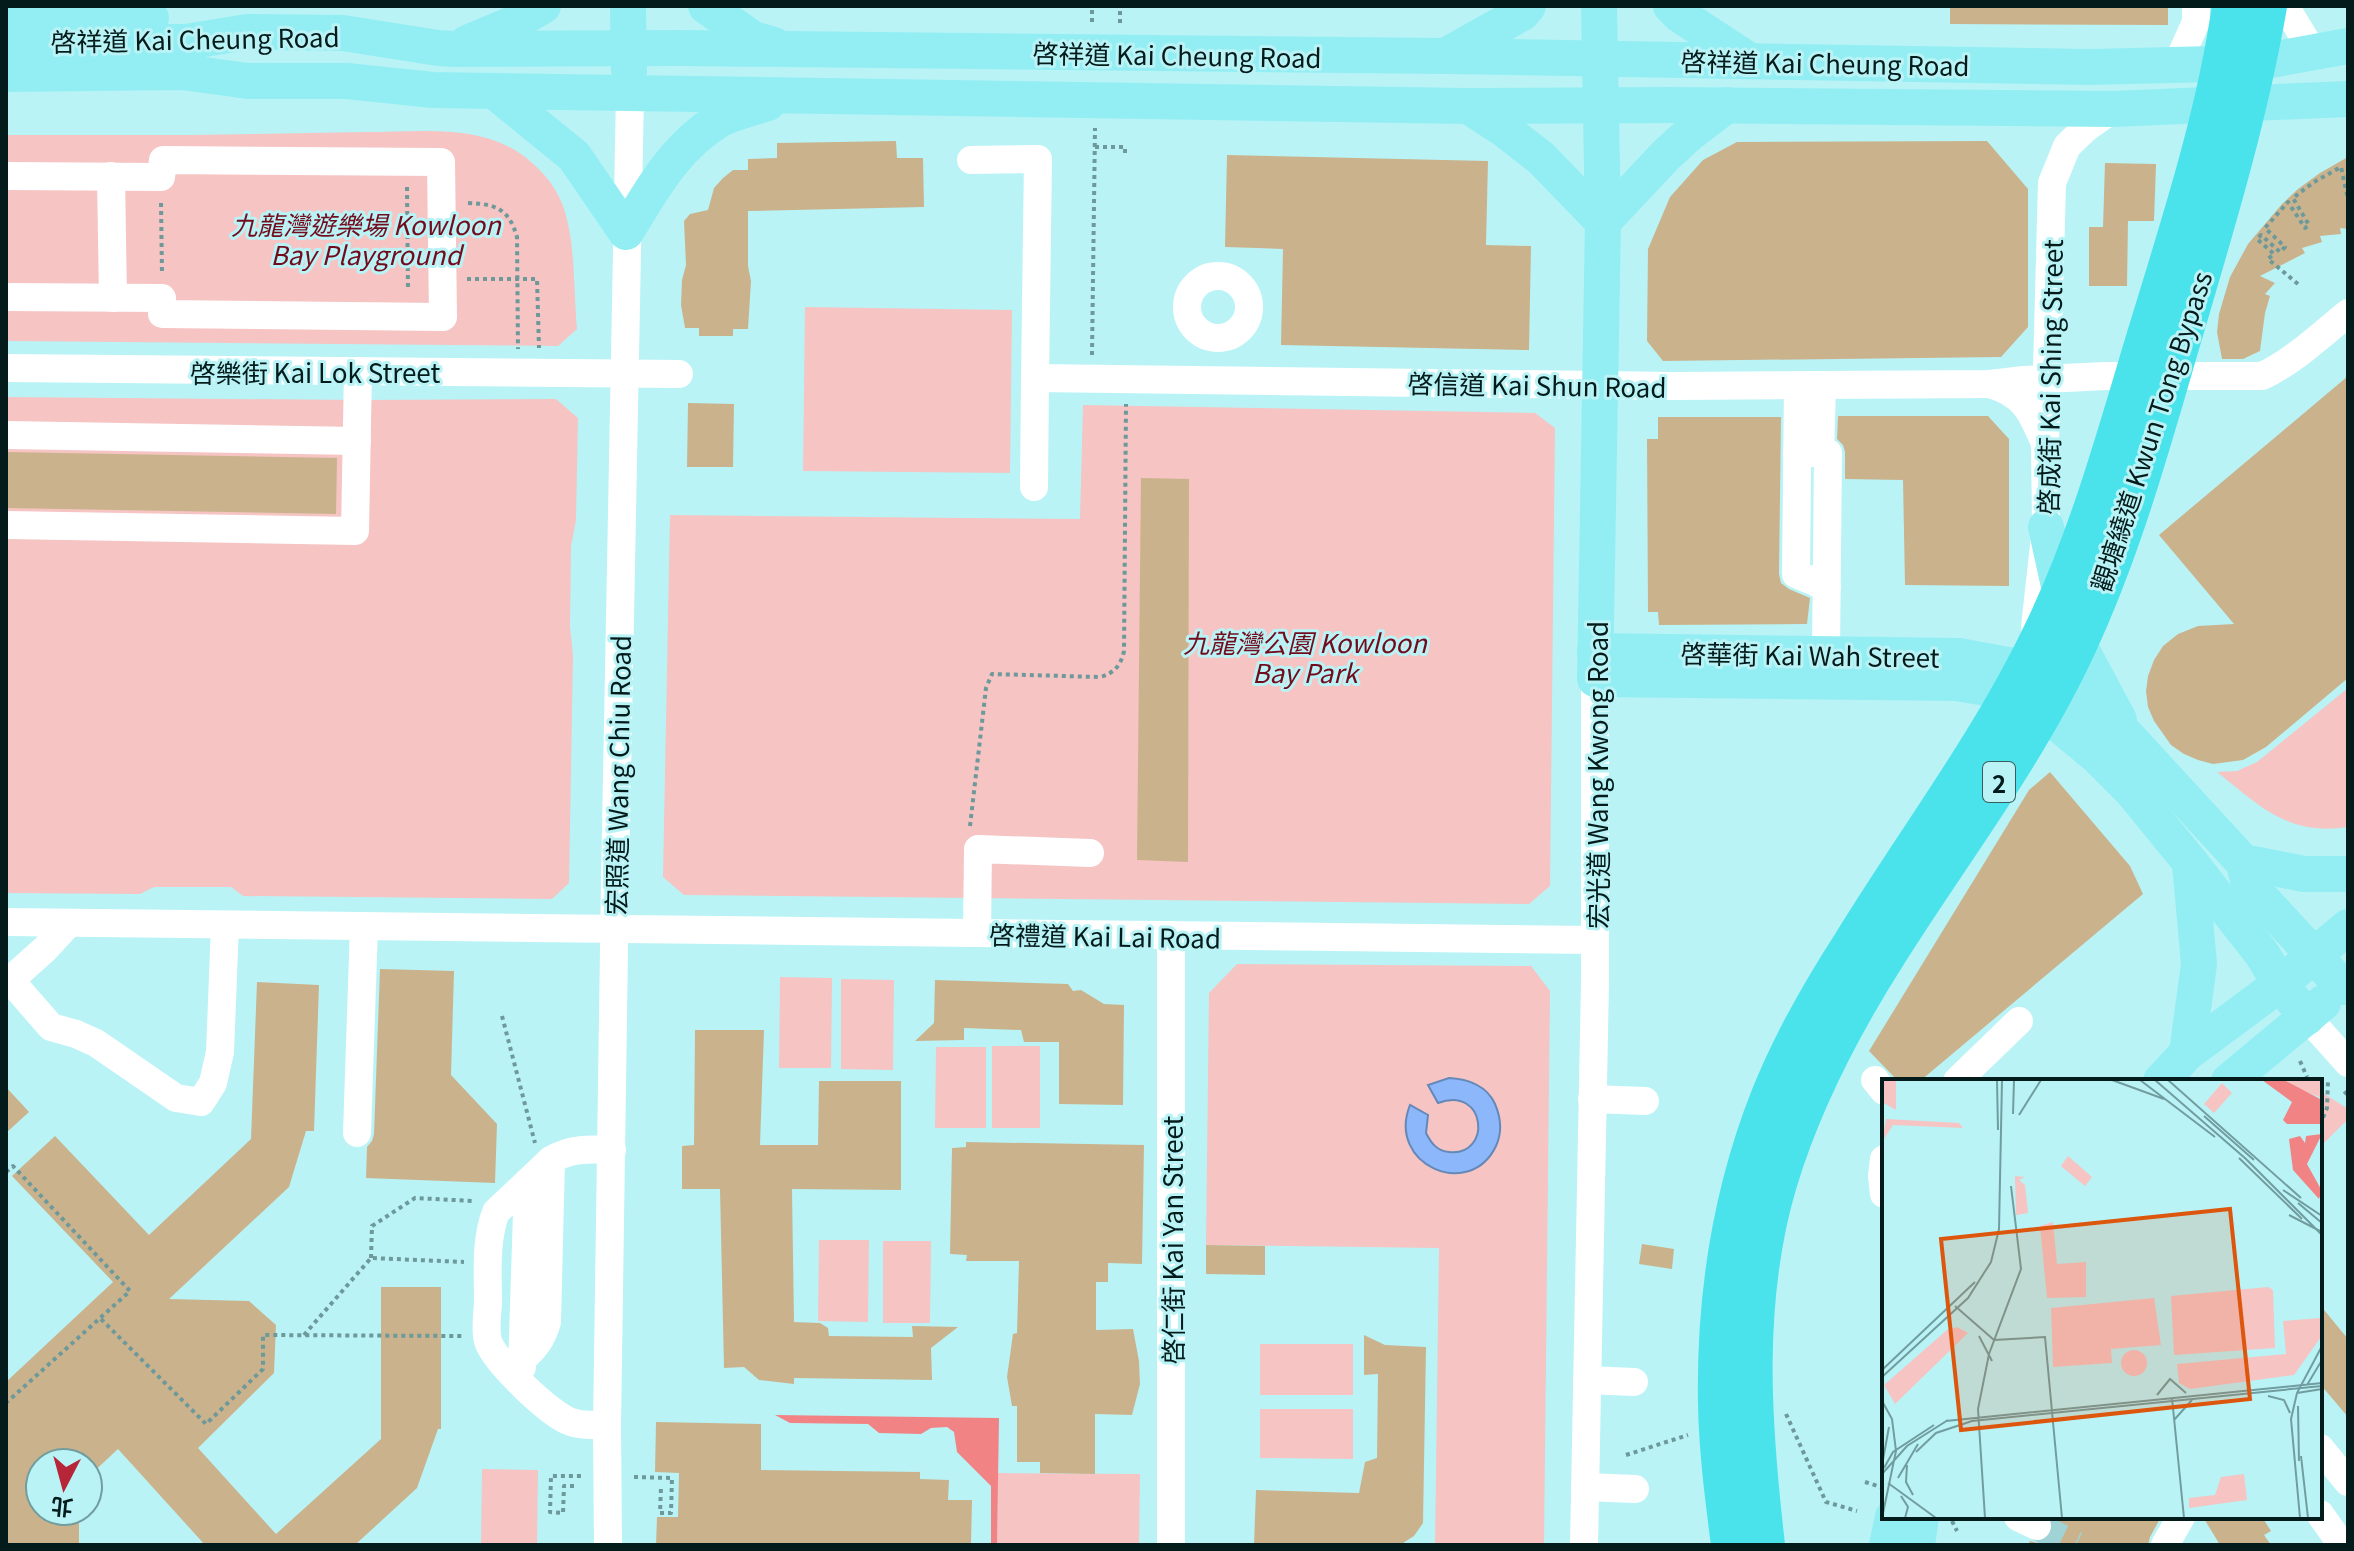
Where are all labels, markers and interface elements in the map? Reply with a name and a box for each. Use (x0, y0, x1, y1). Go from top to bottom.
street label: 啓祥道 Kai Cheung Road (50, 17, 340, 59)
street label: 啓祥道 Kai Cheung Road (1032, 33, 1322, 75)
street label: 啓祥道 Kai Cheung Road (1680, 41, 1970, 83)
park label: 九龍灣遊樂場 Kowloon Bay Playground (231, 205, 502, 272)
street label: 啓成街 Kai Shing Street (2028, 239, 2070, 515)
street label: 觀塘繞道 Kwun Tong Bypass (2081, 266, 2219, 596)
street label: 啓樂街 Kai Lok Street (190, 353, 440, 390)
street label: 啓信道 Kai Shun Road (1407, 363, 1667, 405)
street label: 宏光道 Wang Kwong Road (1578, 621, 1615, 929)
park label: 九龍灣公園 Kowloon Bay Park (1183, 623, 1428, 690)
street label: 啓華街 Kai Wah Street (1680, 633, 1940, 675)
street label: 宏照道 Wang Chiu Road (596, 635, 638, 915)
road number: 2 (1983, 762, 2015, 802)
street label: 啓禮道 Kai Lai Road (989, 914, 1221, 956)
inset map (1882, 1079, 2322, 1519)
street label: 啓仁街 Kai Yan Street (1153, 1115, 1190, 1364)
north arrow (24, 1447, 104, 1527)
text: 北 (49, 1492, 74, 1526)

